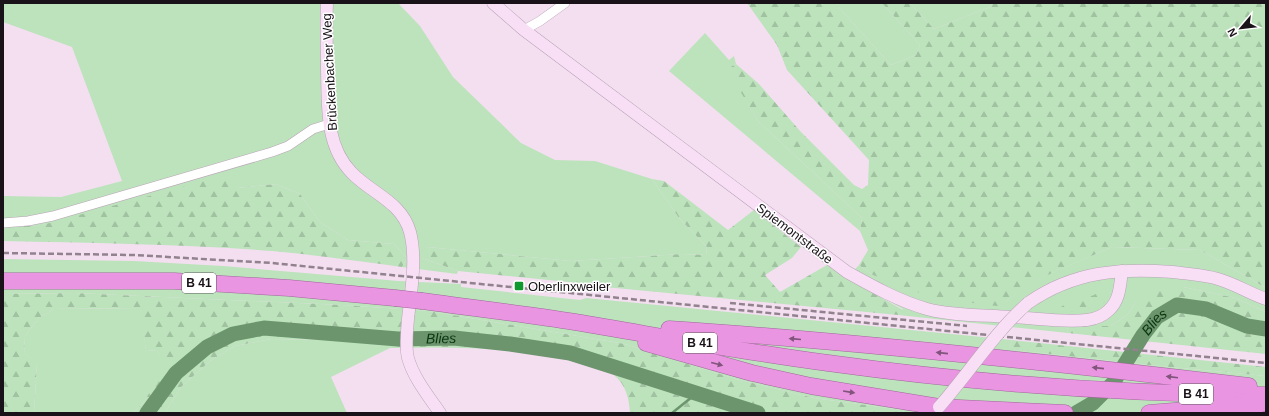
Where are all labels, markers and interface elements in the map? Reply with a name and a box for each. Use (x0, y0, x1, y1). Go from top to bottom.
north arrow (1221, 8, 1261, 48)
street label: Brückenbacher Weg (319, 13, 340, 131)
text: N (1225, 26, 1239, 39)
street label: Spiemontstraße (754, 200, 836, 267)
road number: B 41 (182, 273, 216, 293)
place label: Oberlinxweiler (528, 279, 611, 294)
marker: Oberlinxweiler (513, 280, 525, 292)
water label: Blies (1138, 305, 1170, 338)
water label: Blies (426, 330, 456, 347)
road number: B 41 (683, 333, 717, 353)
one-way arrow (788, 335, 801, 342)
one-way arrow (936, 349, 948, 356)
one-way arrow (711, 361, 723, 367)
one-way arrow (1092, 365, 1104, 372)
one-way arrow (1166, 373, 1178, 380)
road number: B 41 (1179, 384, 1213, 404)
one-way arrow (843, 389, 855, 395)

